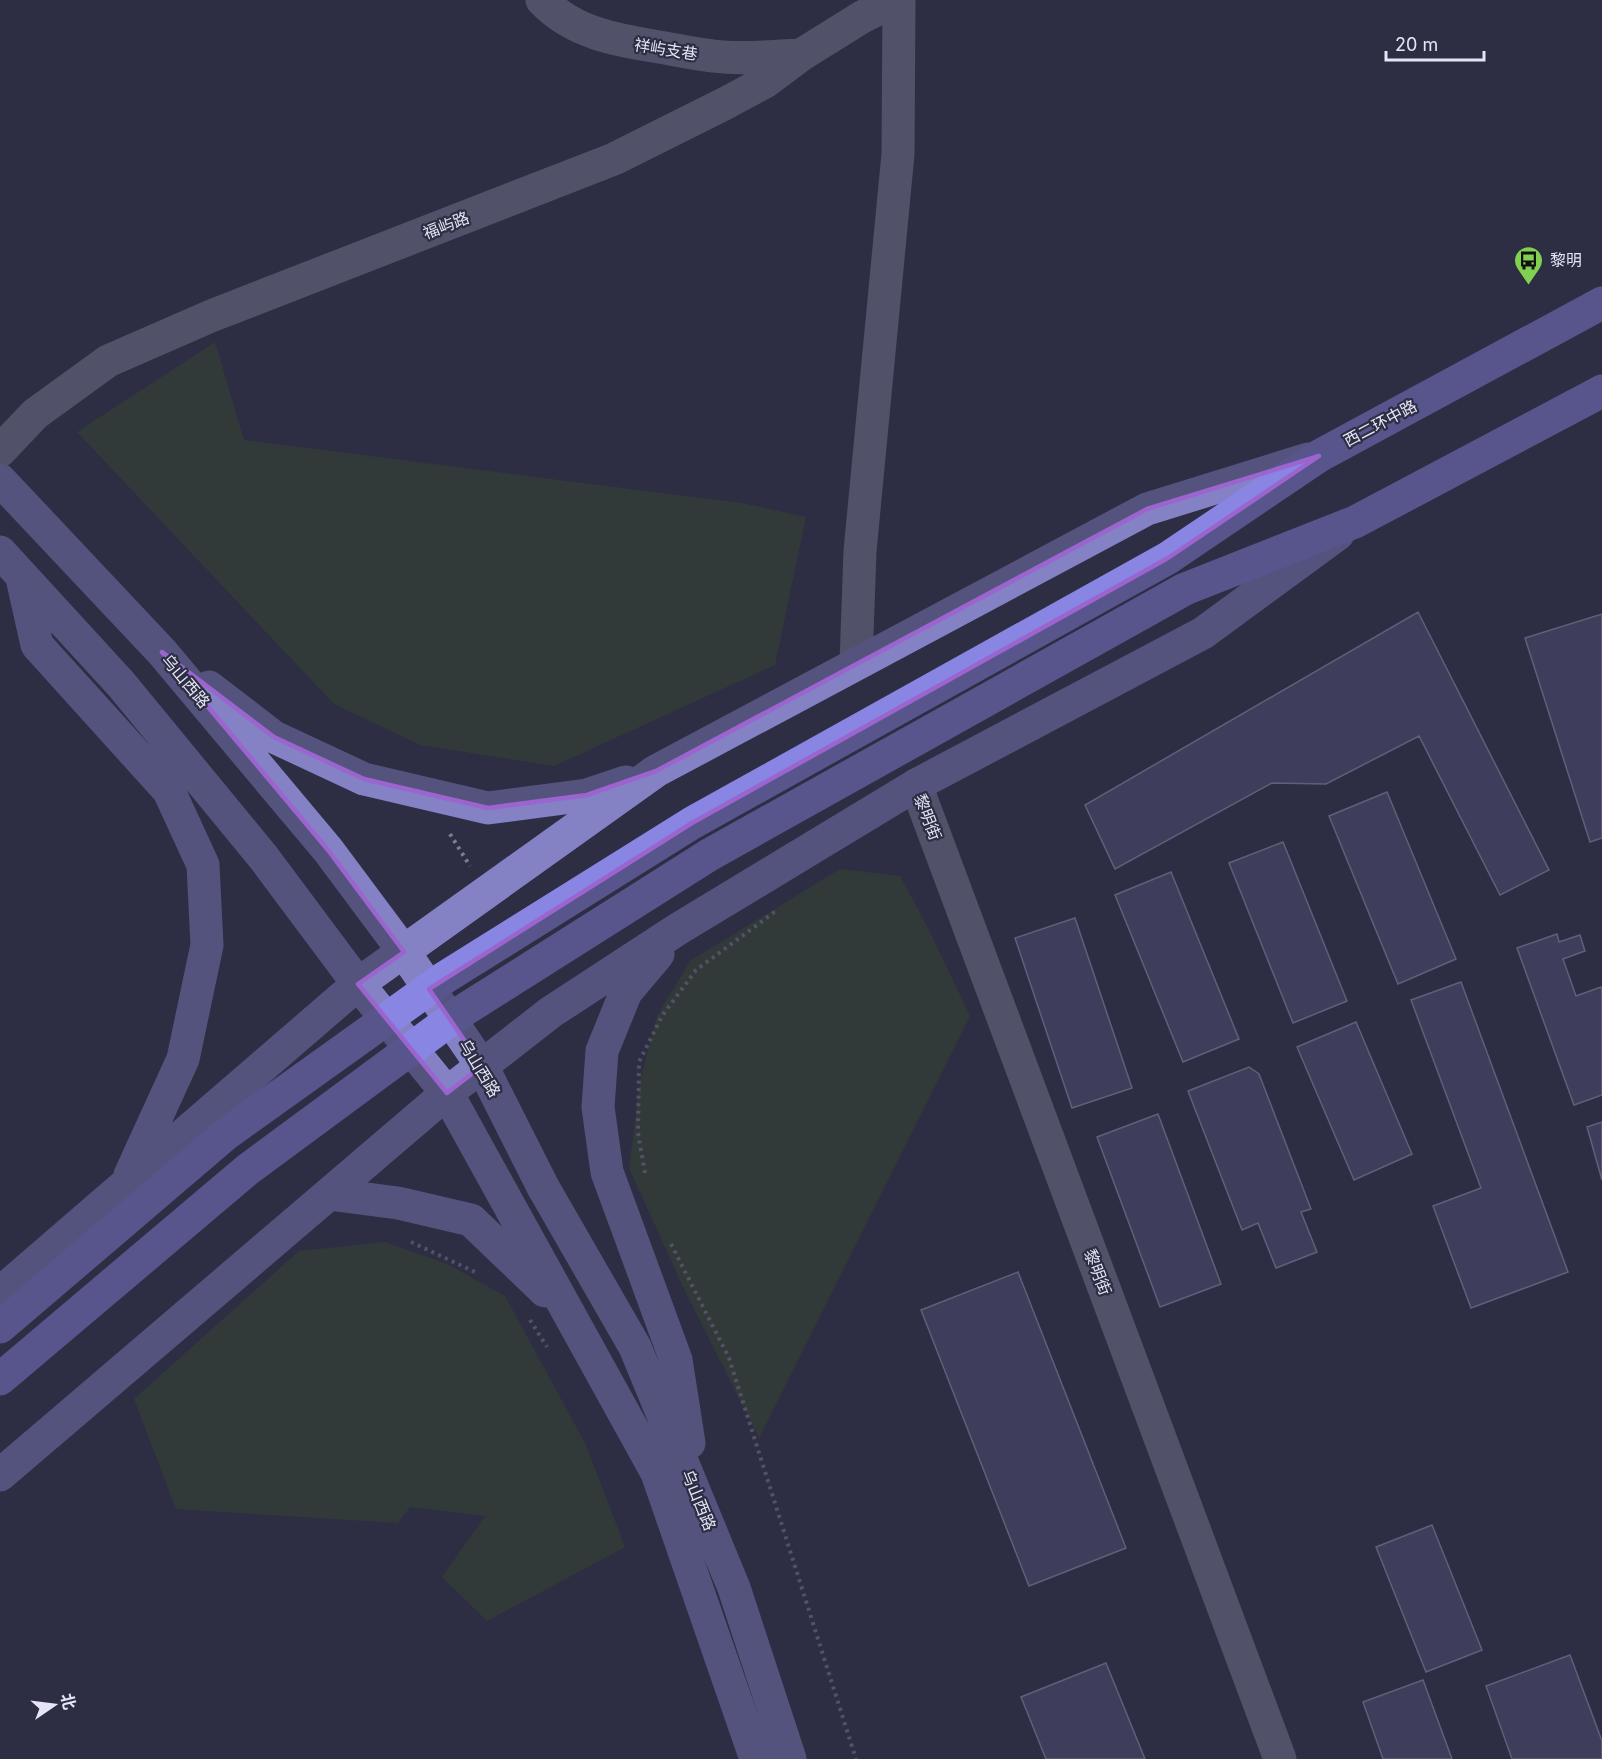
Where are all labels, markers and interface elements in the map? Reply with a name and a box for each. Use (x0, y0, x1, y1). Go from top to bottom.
scale bar (1386, 24, 1484, 62)
street label: 祥屿支巷 (633, 34, 699, 64)
text: 20 m (1395, 34, 1438, 55)
street label: 福屿路 (420, 207, 472, 243)
bus stop icon: 黎明 (1513, 244, 1545, 286)
place label: 黎明 (1550, 250, 1582, 270)
street label: 西二环中路 (1340, 395, 1420, 451)
street label: 乌山西路 (158, 650, 214, 712)
street label: 黎明街 (910, 791, 946, 843)
street label: 乌山西路 (455, 1035, 505, 1101)
street label: 黎明街 (1080, 1246, 1116, 1298)
street label: 乌山西路 (678, 1467, 720, 1533)
north arrow (24, 1675, 84, 1735)
text: 北 (57, 1691, 80, 1712)

